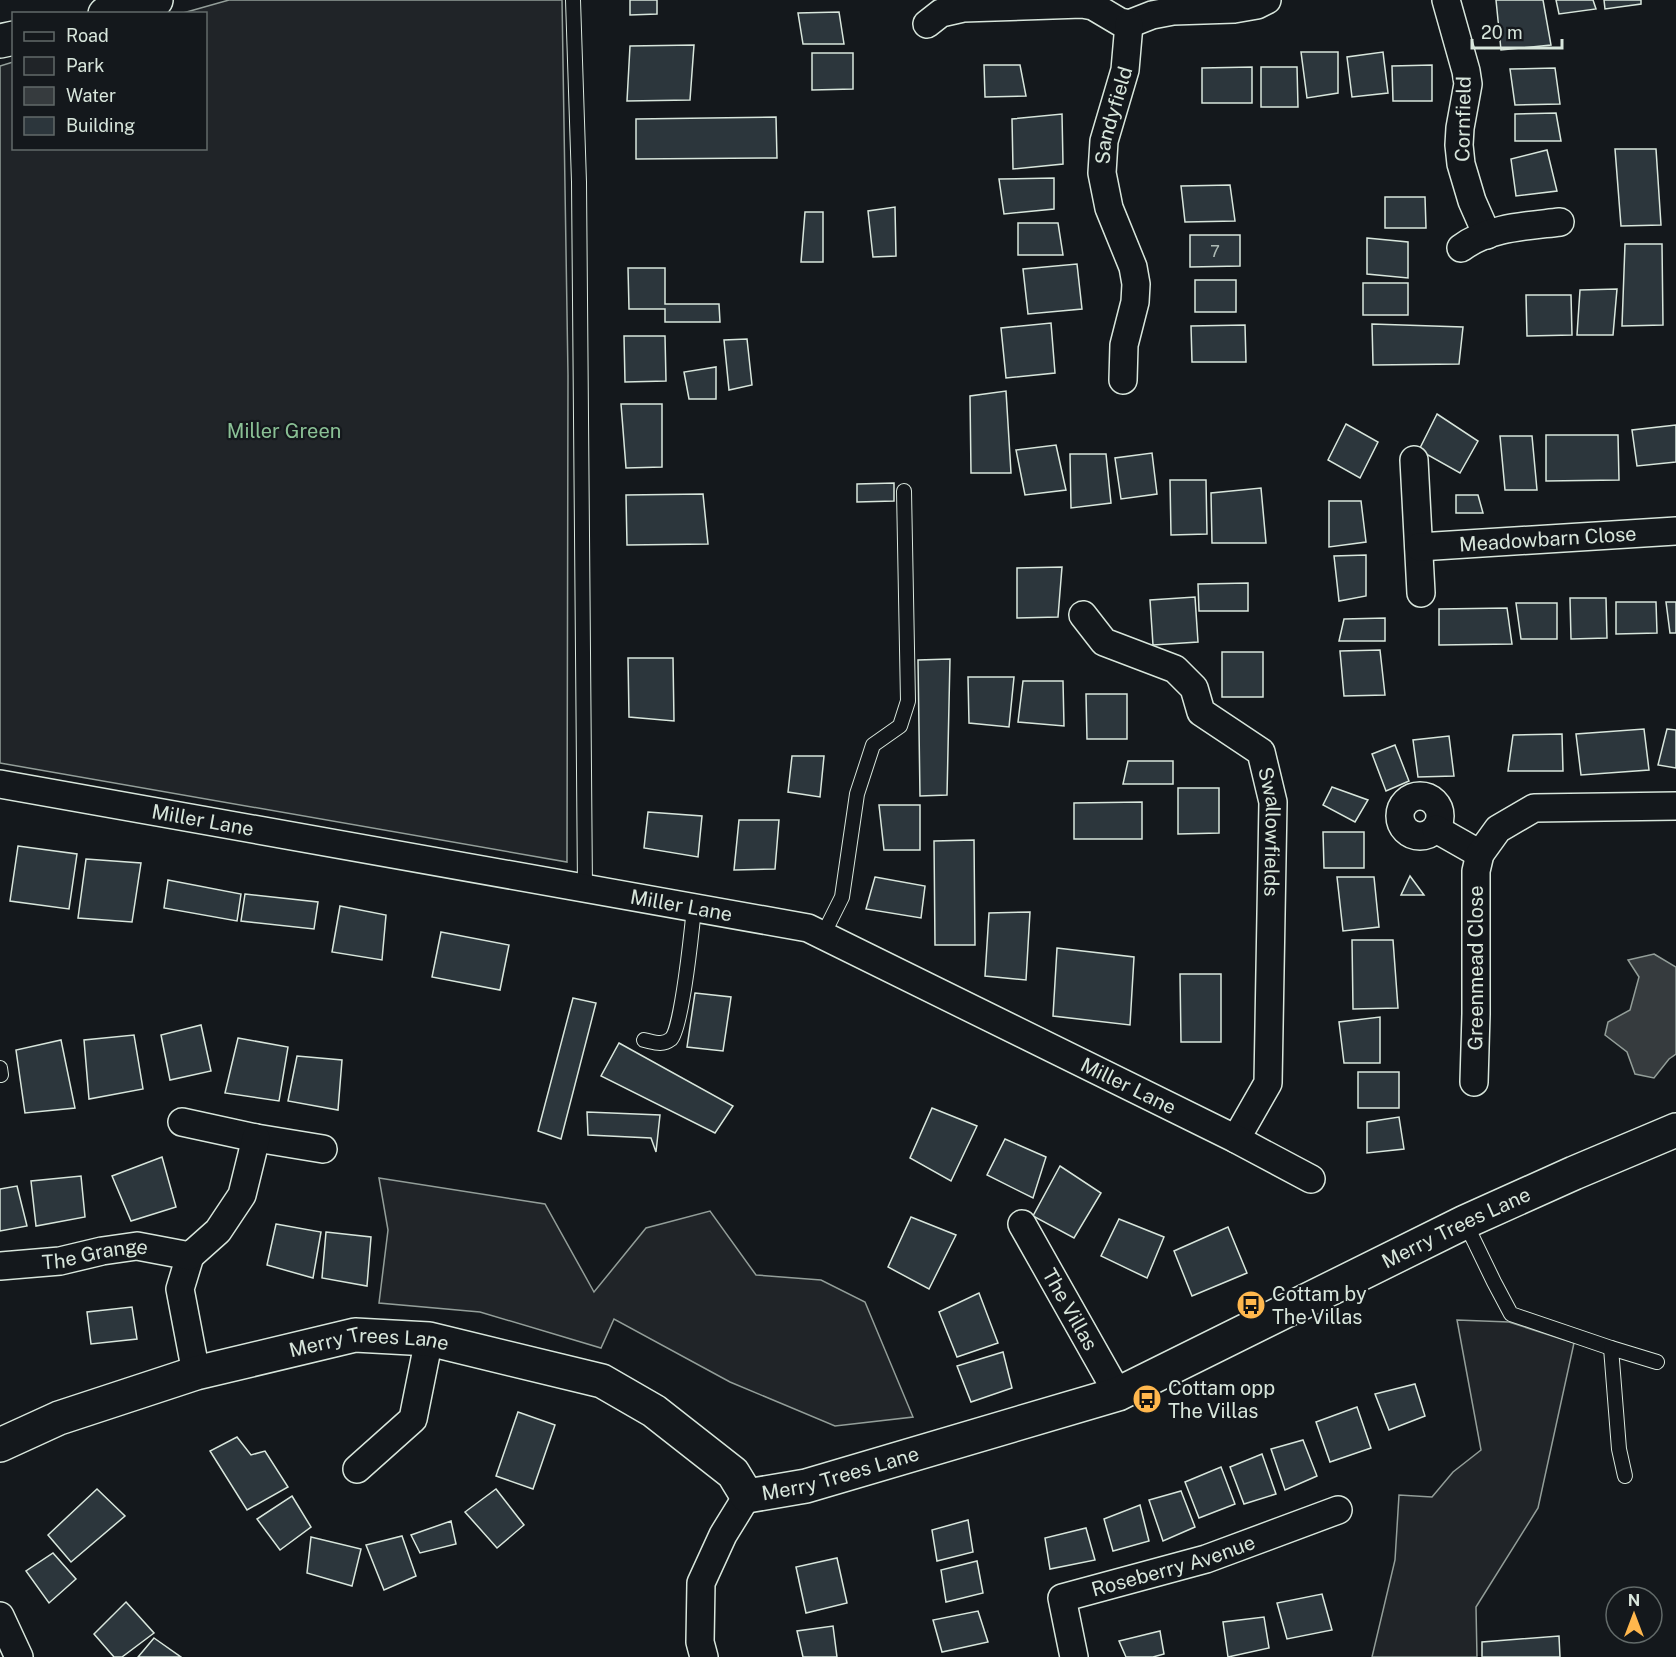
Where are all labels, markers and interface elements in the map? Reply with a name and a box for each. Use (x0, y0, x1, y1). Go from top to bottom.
legend (12, 12, 207, 150)
scale bar (1472, 12, 1562, 50)
text: 20 m (1481, 22, 1523, 43)
text: Road (66, 25, 109, 46)
text: Park (66, 55, 104, 76)
street label: Sandyfield (1091, 64, 1137, 165)
street label: Cornfield (1450, 76, 1476, 162)
text: Water (66, 85, 116, 106)
text: Building (66, 115, 135, 136)
house number: 7 (1210, 242, 1220, 261)
park label: Miller Green (227, 419, 341, 443)
street label: Meadowbarn Close (1458, 521, 1637, 556)
street label: Swallowfields (1253, 765, 1286, 897)
street label: Miller Lane (150, 799, 256, 841)
street label: Miller Lane (628, 885, 734, 926)
street label: Greenmead Close (1463, 886, 1488, 1051)
street label: Miller Lane (1077, 1052, 1180, 1120)
street label: Merry Trees Lane (1378, 1182, 1534, 1273)
street label: The Grange (41, 1234, 150, 1274)
street label: The Villas (1038, 1264, 1103, 1355)
place label: Cottam by The Villas (1272, 1282, 1367, 1329)
bus stop icon: Cottam by The Villas (1235, 1289, 1267, 1321)
street label: Merry Trees Lane (287, 1322, 452, 1362)
place label: Cottam opp The Villas (1168, 1376, 1275, 1423)
bus stop icon: Cottam opp The Villas (1131, 1383, 1163, 1415)
street label: Merry Trees Lane (760, 1441, 922, 1505)
street label: Roseberry Avenue (1089, 1530, 1258, 1601)
north arrow (1604, 1585, 1664, 1645)
text: N (1628, 1591, 1640, 1610)

